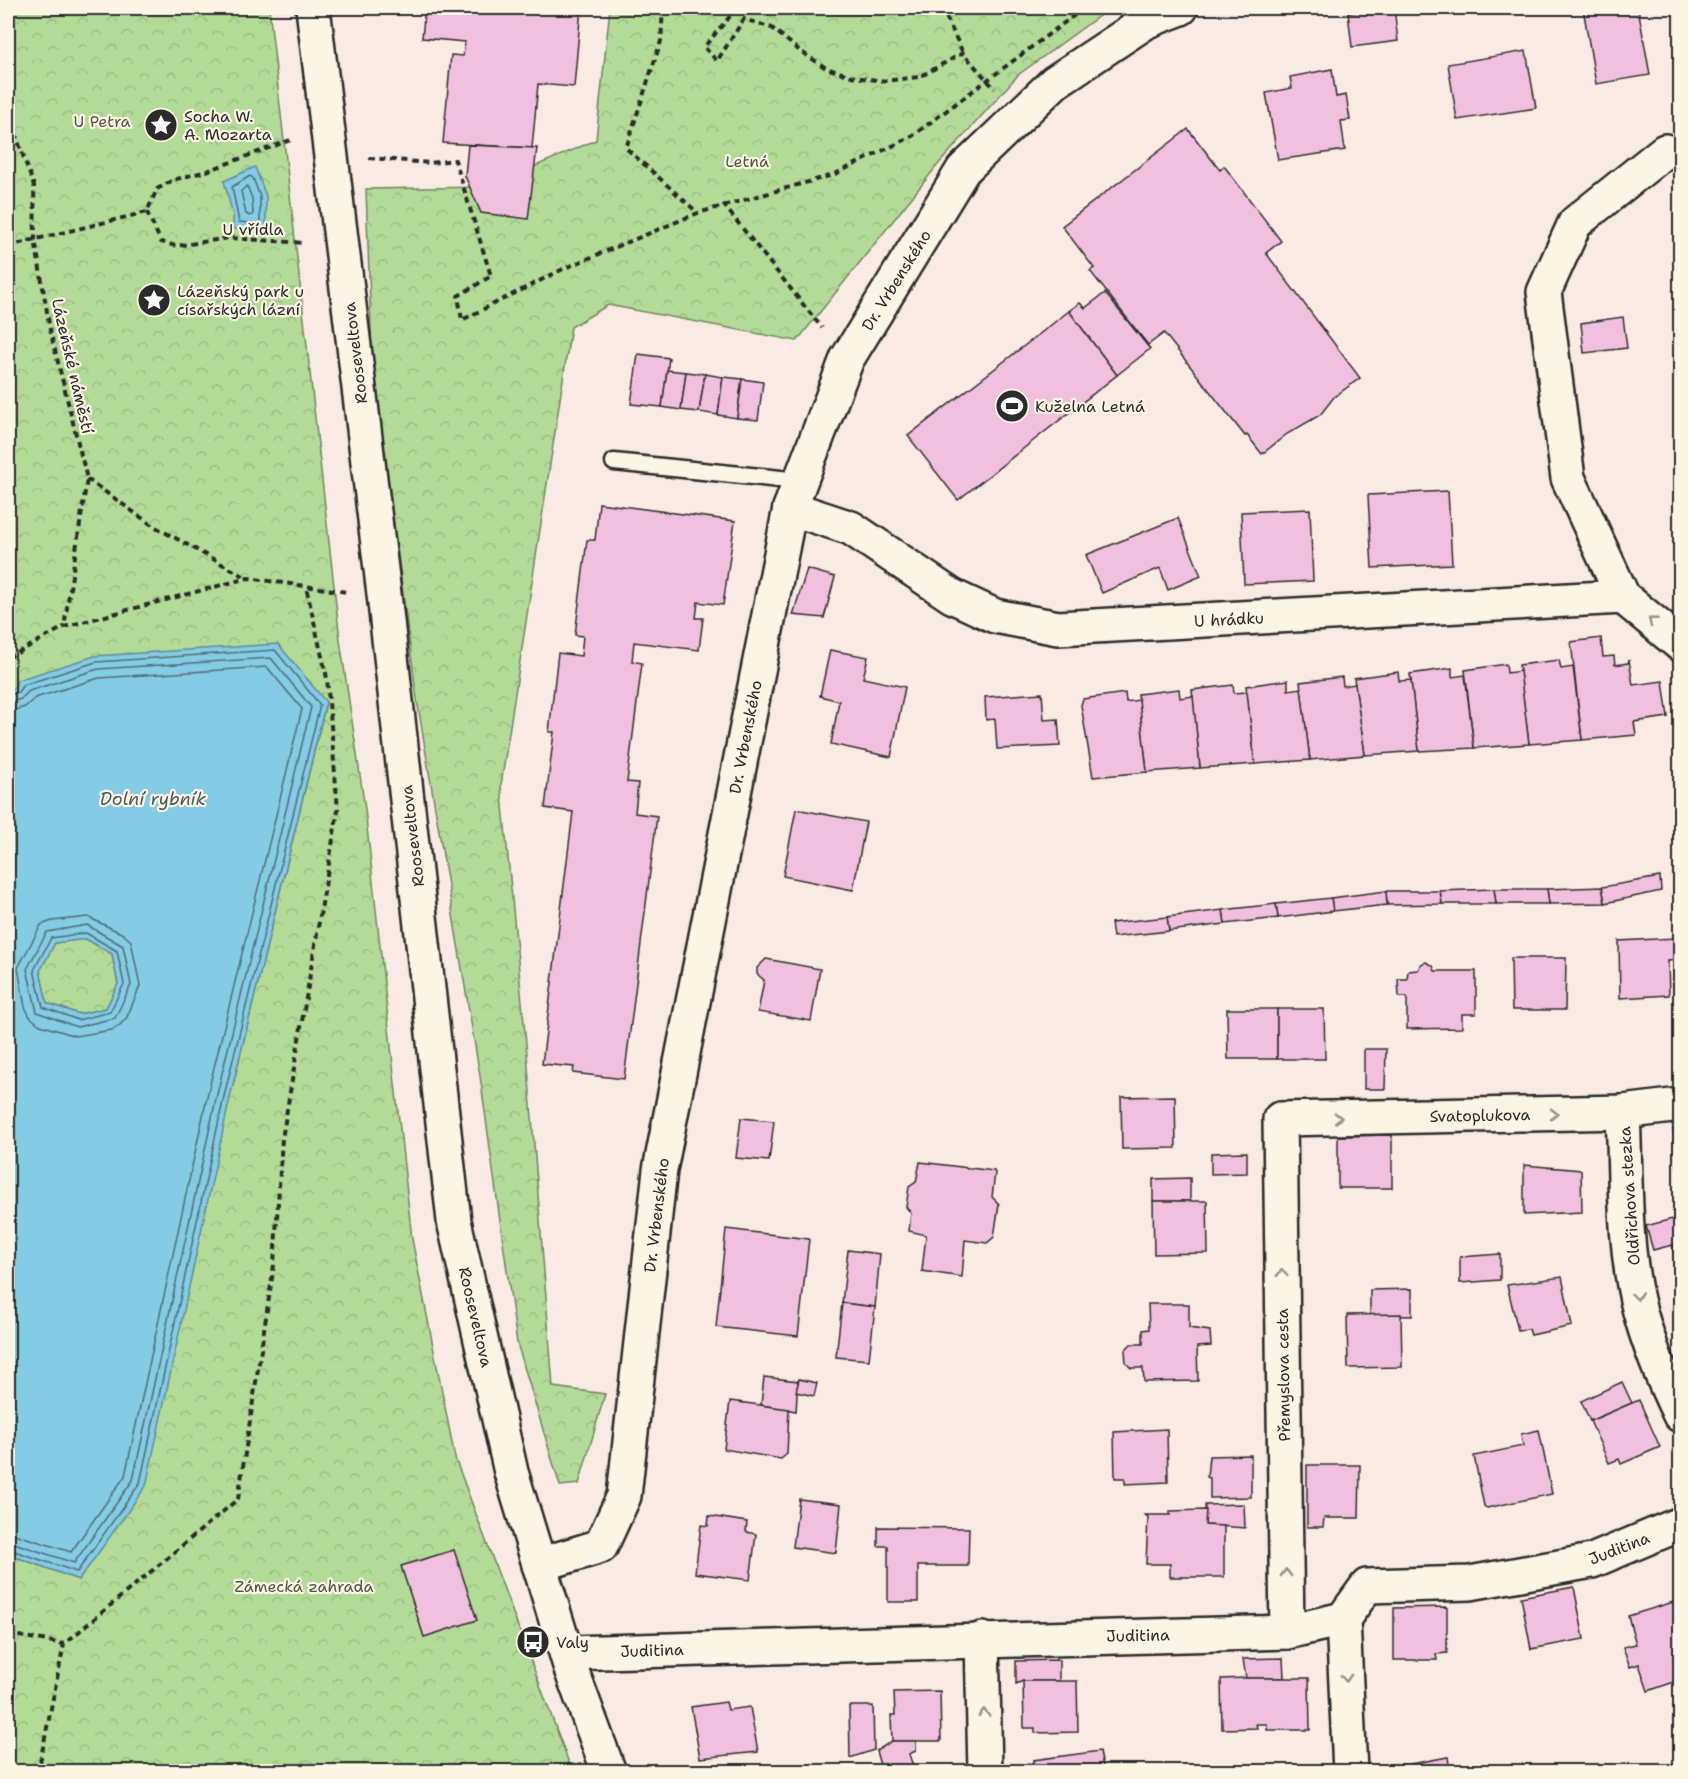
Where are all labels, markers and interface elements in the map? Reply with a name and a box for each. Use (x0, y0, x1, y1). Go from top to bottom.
place label: Socha W. A. Mozarta (184, 106, 272, 145)
place icon: Socha W. A. Mozarta (143, 107, 179, 143)
park label: U Petra (74, 111, 130, 132)
park label: Letná (725, 151, 769, 172)
street label: U vřídla (223, 219, 284, 240)
street label: Dr. Vrbenského (857, 226, 936, 335)
place label: Lázeňský park u císařských lázní (177, 281, 304, 320)
place icon: Lázeňský park u císařských lázní (136, 282, 172, 318)
street label: Lázeňské náměstí (47, 296, 98, 436)
street label: Rooseveltova (339, 301, 372, 405)
sports icon: Kuželna Letná (994, 388, 1030, 424)
place label: Kuželna Letná (1035, 396, 1145, 417)
street label: U hrádku (1193, 607, 1265, 632)
one-way arrow (1648, 617, 1659, 628)
street label: Dr. Vrbenského (724, 679, 767, 796)
street label: Rooseveltova (396, 784, 429, 888)
water label: Dolní rybník (100, 787, 207, 811)
street label: Svatoplukova (1429, 1104, 1531, 1127)
one-way arrow (1550, 1108, 1559, 1120)
one-way arrow (1334, 1112, 1343, 1124)
street label: Oldřichova stezka (1614, 1126, 1645, 1266)
street label: Dr. Vrbenského (639, 1157, 674, 1274)
street label: Rooseveltova (454, 1265, 497, 1369)
one-way arrow (1276, 1269, 1288, 1278)
one-way arrow (1631, 1292, 1643, 1301)
street label: Přemyslova cesta (1272, 1308, 1295, 1442)
street label: Juditina (1586, 1527, 1653, 1570)
one-way arrow (1280, 1569, 1292, 1578)
park label: Zámecká zahrada (234, 1576, 374, 1597)
bus stop icon: Valy (515, 1624, 551, 1660)
street label: Juditina (1106, 1624, 1170, 1647)
place label: Valy (556, 1632, 589, 1653)
street label: Juditina (620, 1639, 684, 1662)
one-way arrow (1339, 1673, 1352, 1682)
one-way arrow (977, 1709, 990, 1718)

